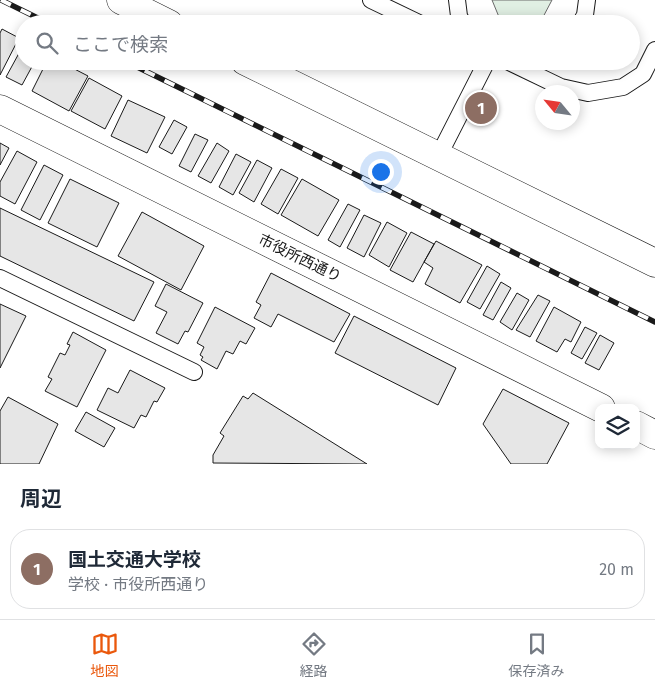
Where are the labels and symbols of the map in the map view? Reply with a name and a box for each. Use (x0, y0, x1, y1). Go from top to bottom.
north arrow (535, 85, 580, 130)
pin: 1 (465, 89, 497, 127)
your location (368, 159, 394, 185)
street label: 市役所西通り (256, 230, 344, 286)

